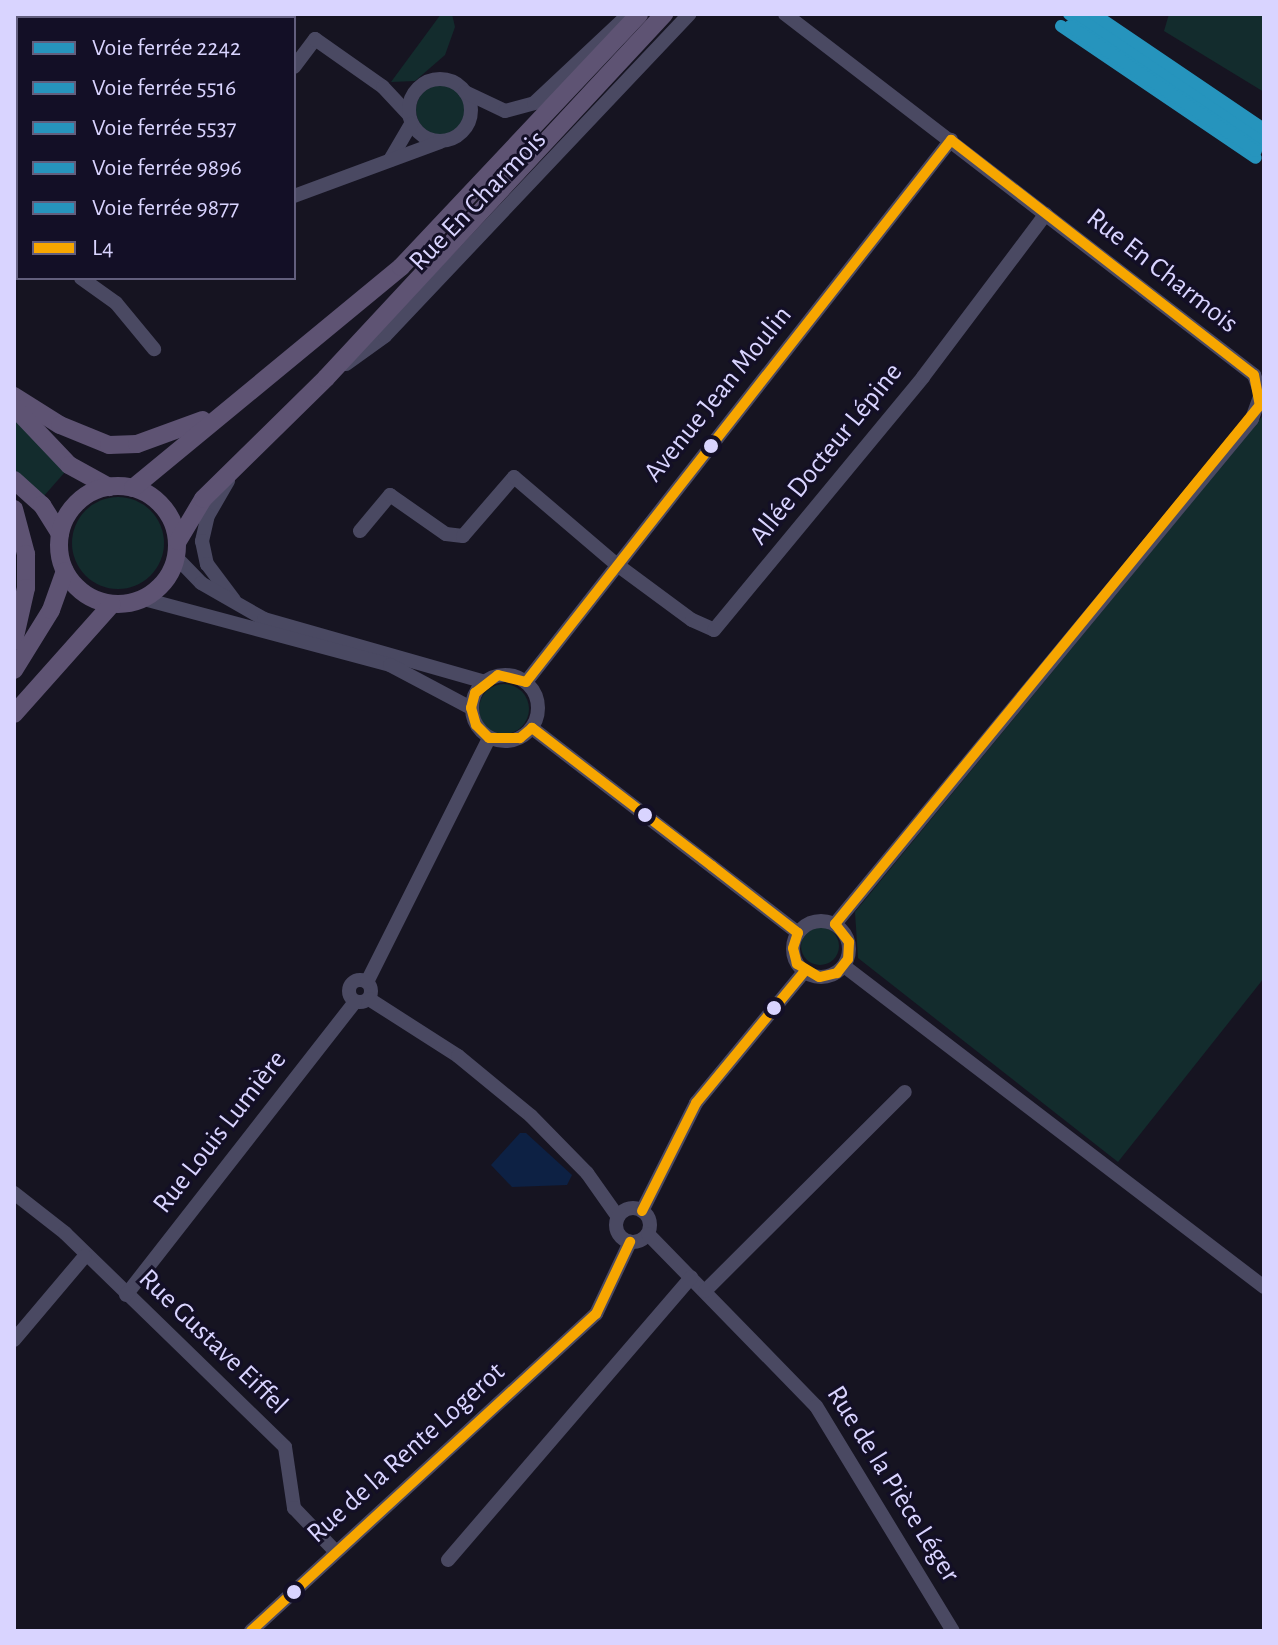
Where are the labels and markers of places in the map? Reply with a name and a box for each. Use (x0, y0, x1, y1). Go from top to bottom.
unlabelled marker (703, 438, 719, 454)
unlabelled marker (637, 807, 653, 823)
unlabelled marker (766, 1000, 782, 1016)
unlabelled marker (286, 1584, 302, 1600)

